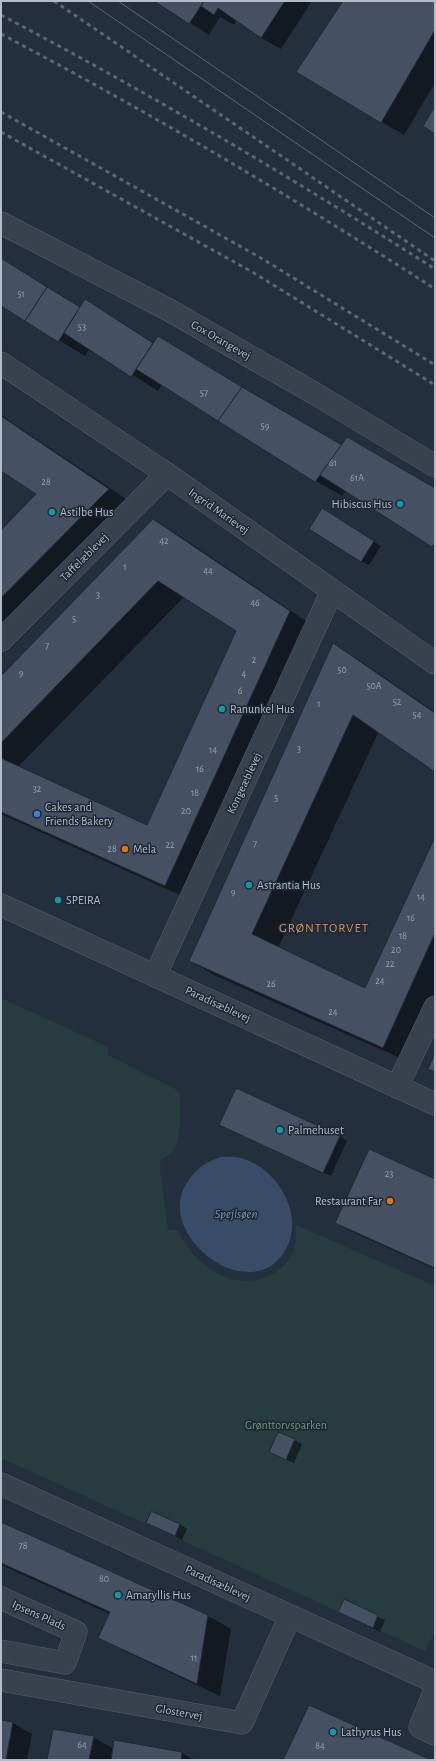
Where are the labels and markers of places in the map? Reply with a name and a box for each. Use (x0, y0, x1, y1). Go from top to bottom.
place label: Hibiscus Hus (332, 498, 392, 510)
marker: Hibiscus Hus (395, 499, 405, 509)
place label: Astilbe Hus (60, 506, 113, 518)
marker: Astilbe Hus (47, 507, 57, 517)
place label: Ranunkel Hus (230, 703, 295, 715)
marker: Ranunkel Hus (217, 704, 227, 714)
place label: Cakes and Friends Bakery (45, 801, 113, 828)
marker: Cakes and Friends Bakery (32, 809, 42, 819)
place label: Mela (133, 843, 157, 855)
marker: Mela (120, 844, 130, 854)
place label: Astrantia Hus (257, 879, 320, 891)
marker: Astrantia Hus (244, 880, 254, 890)
place label: SPEIRA (66, 894, 101, 906)
marker: SPEIRA (53, 895, 63, 905)
place label: Palmehuset (288, 1124, 344, 1136)
marker: Palmehuset (275, 1125, 285, 1135)
place label: Restaurant Far (315, 1195, 382, 1207)
marker: Restaurant Far (385, 1196, 395, 1206)
place label: Amaryllis Hus (126, 1589, 191, 1602)
marker: Amaryllis Hus (113, 1590, 123, 1600)
place label: Lathyrus Hus (341, 1726, 402, 1739)
marker: Lathyrus Hus (328, 1727, 338, 1737)

